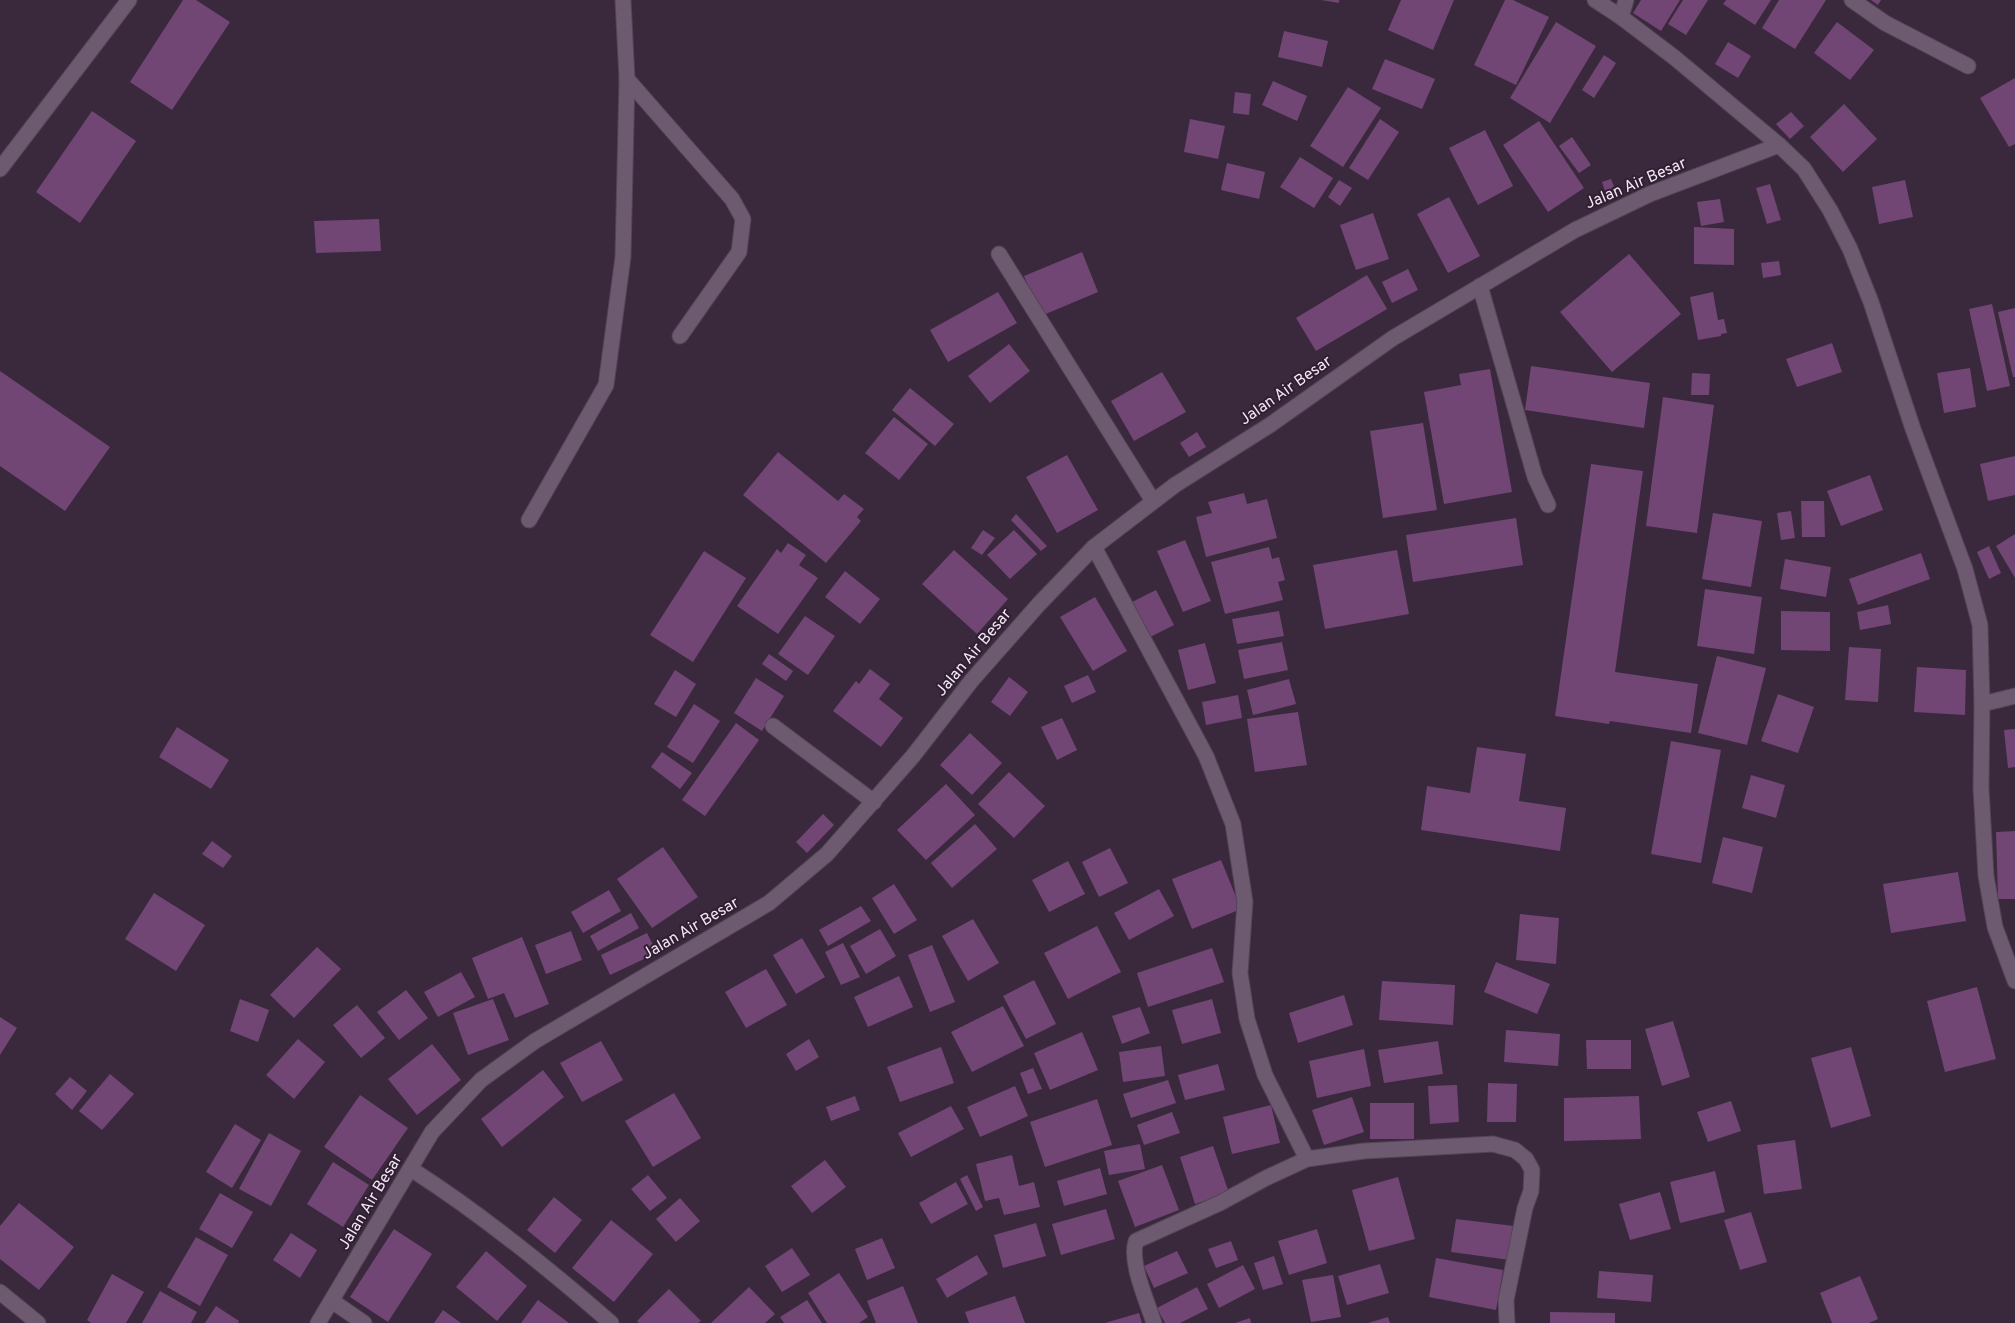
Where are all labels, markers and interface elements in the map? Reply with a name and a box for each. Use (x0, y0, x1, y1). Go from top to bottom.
street label: Jalan Air Besar (1582, 154, 1690, 214)
street label: Jalan Air Besar (1236, 352, 1336, 430)
street label: Jalan Air Besar (932, 605, 1016, 701)
street label: Jalan Air Besar (639, 893, 743, 965)
street label: Jalan Air Besar (335, 1150, 407, 1254)

